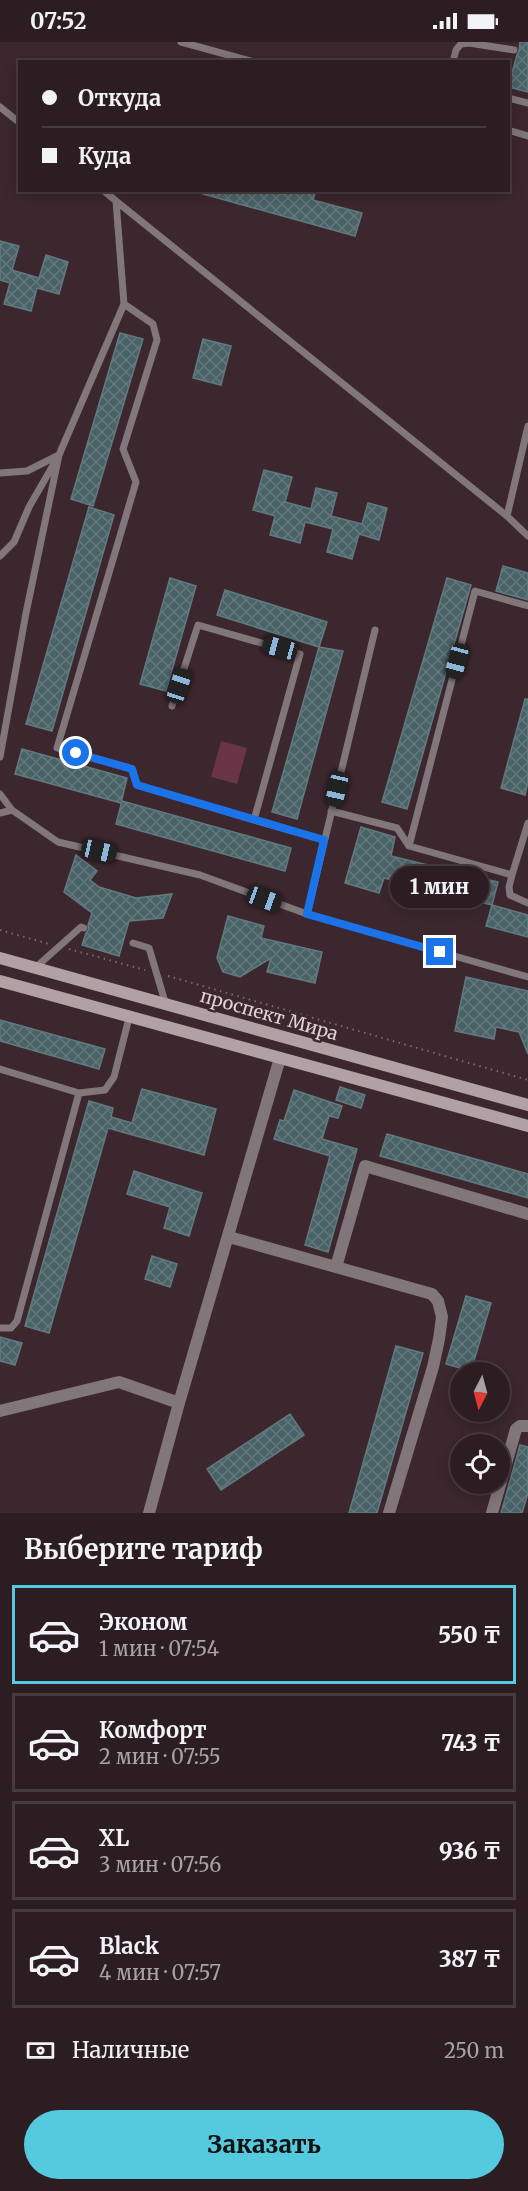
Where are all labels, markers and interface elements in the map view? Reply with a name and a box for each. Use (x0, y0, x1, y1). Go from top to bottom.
text: 07:52 (30, 7, 86, 35)
text: Откуда (78, 84, 161, 112)
text: Куда (78, 142, 131, 170)
car (260, 635, 300, 661)
car (444, 641, 470, 681)
car (165, 666, 193, 706)
route start (62, 739, 89, 766)
car (324, 769, 350, 809)
car (79, 838, 119, 864)
callout: 1 мин (390, 865, 490, 907)
text: 1 мин (410, 874, 469, 899)
car (244, 884, 284, 914)
route end (426, 938, 453, 965)
street label: проспект Мира (198, 984, 341, 1045)
north arrow (450, 1362, 510, 1422)
map controls (450, 1362, 510, 1494)
button: locate (450, 1434, 510, 1494)
text: Выберите тариф (24, 1532, 263, 1566)
icon: car (27, 1608, 81, 1662)
text: Эконом (99, 1608, 187, 1636)
text: 550 ₸ (438, 1621, 501, 1649)
text: 1 мин · 07:54 (99, 1636, 219, 1661)
icon: car (27, 1716, 81, 1770)
text: Комфорт (99, 1716, 207, 1744)
text: 743 ₸ (441, 1729, 501, 1757)
text: 2 мин · 07:55 (99, 1744, 221, 1769)
icon: car (27, 1824, 81, 1878)
text: XL (99, 1824, 129, 1852)
text: 936 ₸ (439, 1837, 501, 1865)
text: 3 мин · 07:56 (99, 1852, 221, 1877)
icon: car (27, 1932, 81, 1986)
text: Black (99, 1932, 159, 1960)
text: 387 ₸ (439, 1945, 501, 1973)
text: 4 мин · 07:57 (99, 1960, 221, 1985)
icon: cash (24, 2034, 57, 2067)
text: Наличные (72, 2036, 189, 2064)
text: 250 m (444, 2038, 504, 2063)
button: Заказать (24, 2110, 504, 2179)

